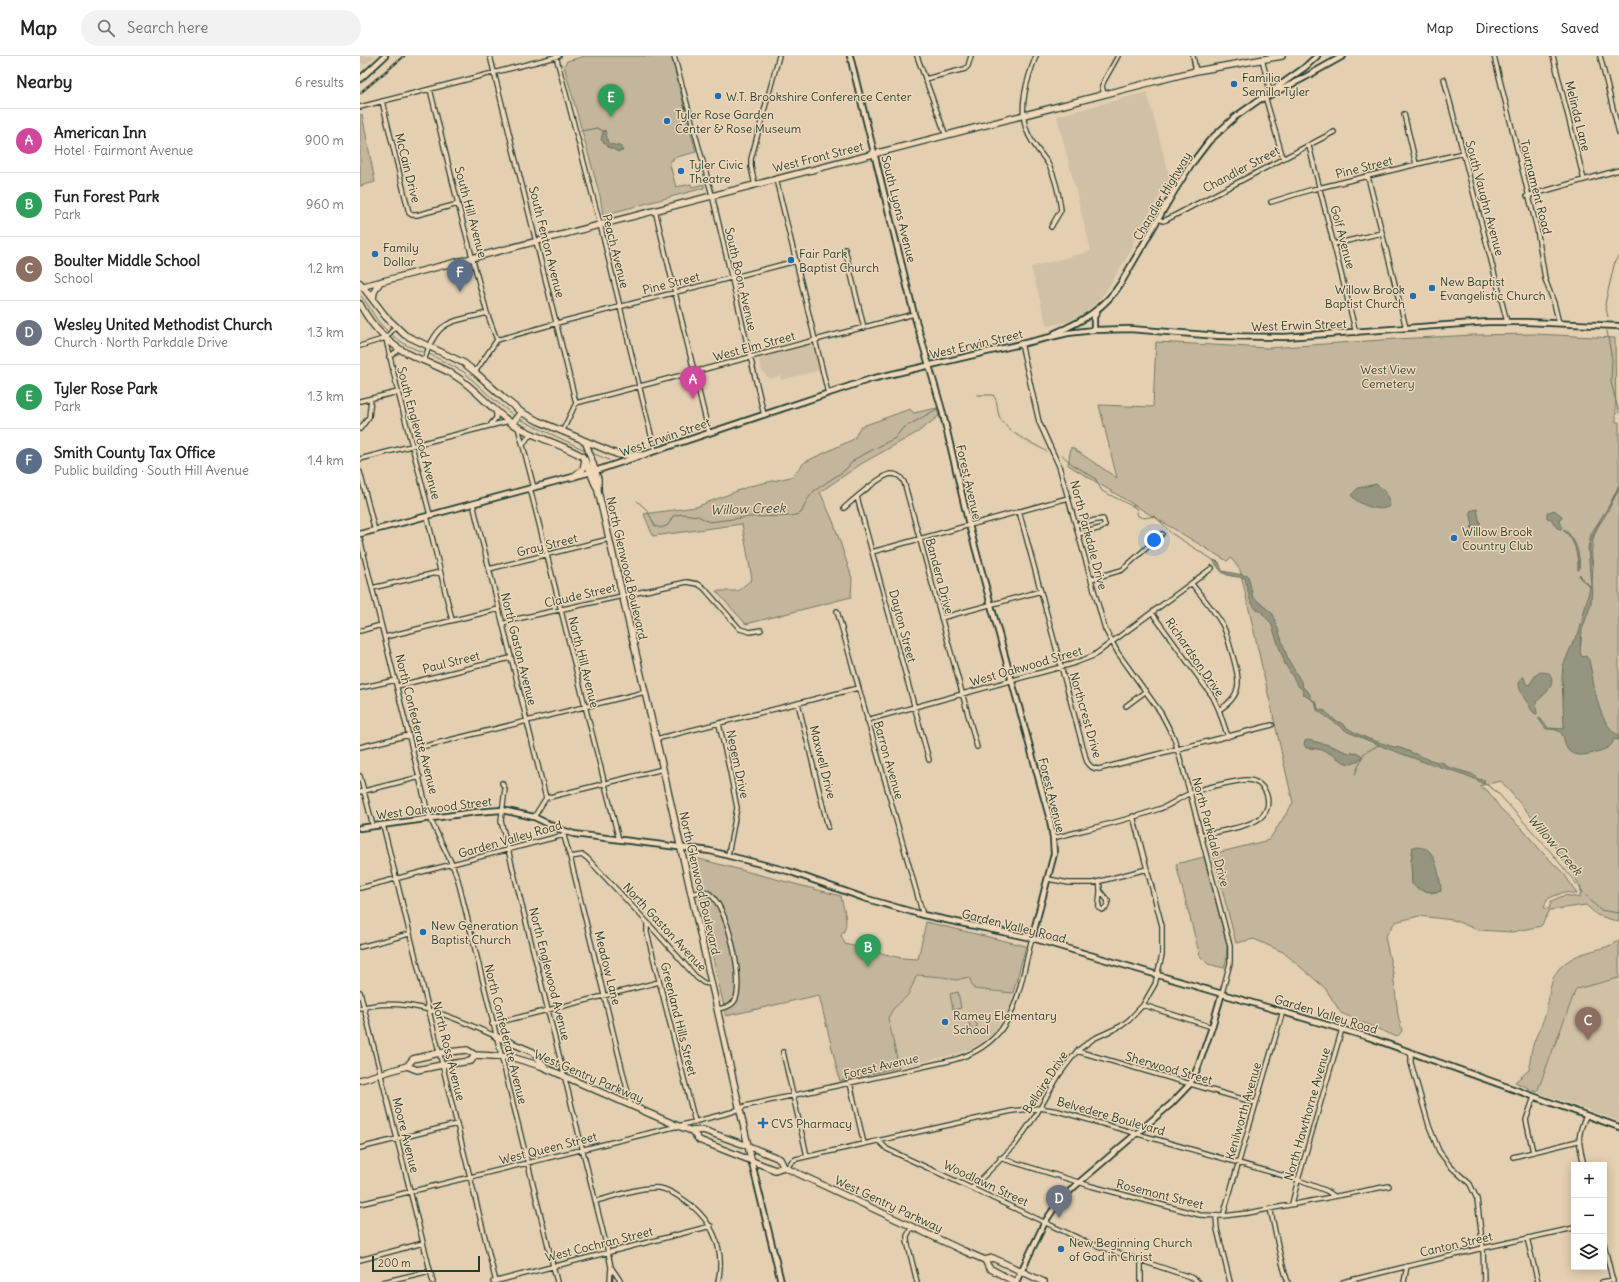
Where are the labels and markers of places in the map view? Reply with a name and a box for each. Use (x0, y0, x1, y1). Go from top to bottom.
place label: Familia Semilla Tyler (1242, 70, 1310, 99)
marker: Familia Semilla Tyler (1229, 79, 1239, 89)
pin: E (598, 84, 624, 117)
place label: W.T. Brookshire Conference Center (726, 89, 912, 104)
marker: W.T. Brookshire Conference Center (713, 91, 723, 101)
place label: Tyler Rose Garden Center & Rose Museum (675, 107, 802, 136)
marker: Tyler Rose Garden Center & Rose Museum (662, 116, 672, 126)
place label: Tyler Civic Theatre (689, 157, 743, 186)
marker: Tyler Civic Theatre (676, 166, 686, 176)
place label: Family Dollar (383, 240, 419, 269)
place label: Fair Park Baptist Church (799, 246, 879, 275)
marker: Family Dollar (370, 249, 380, 259)
marker: Fair Park Baptist Church (786, 255, 796, 265)
pin: F (447, 259, 473, 292)
place label: New Baptist Evangelistic Church (1440, 274, 1546, 303)
place label: Willow Brook Baptist Church (1325, 282, 1405, 311)
marker: New Baptist Evangelistic Church (1427, 283, 1437, 293)
marker: Willow Brook Baptist Church (1408, 291, 1418, 301)
pin: A (680, 366, 706, 399)
place label: Willow Brook Country Club (1462, 524, 1534, 553)
marker: Willow Brook Country Club (1449, 533, 1459, 543)
place label: New Generation Baptist Church (431, 918, 519, 947)
marker: New Generation Baptist Church (418, 927, 428, 937)
pin: B (855, 934, 881, 967)
pin: C (1575, 1007, 1601, 1040)
place label: Ramey Elementary School (953, 1008, 1057, 1037)
marker: Ramey Elementary School (940, 1017, 950, 1027)
place label: CVS Pharmacy (771, 1116, 852, 1131)
marker: CVS Pharmacy (758, 1118, 768, 1128)
pin: D (1046, 1185, 1072, 1218)
place label: New Beginning Church of God in Christ (1069, 1235, 1192, 1264)
marker: New Beginning Church of God in Christ (1056, 1244, 1066, 1254)

